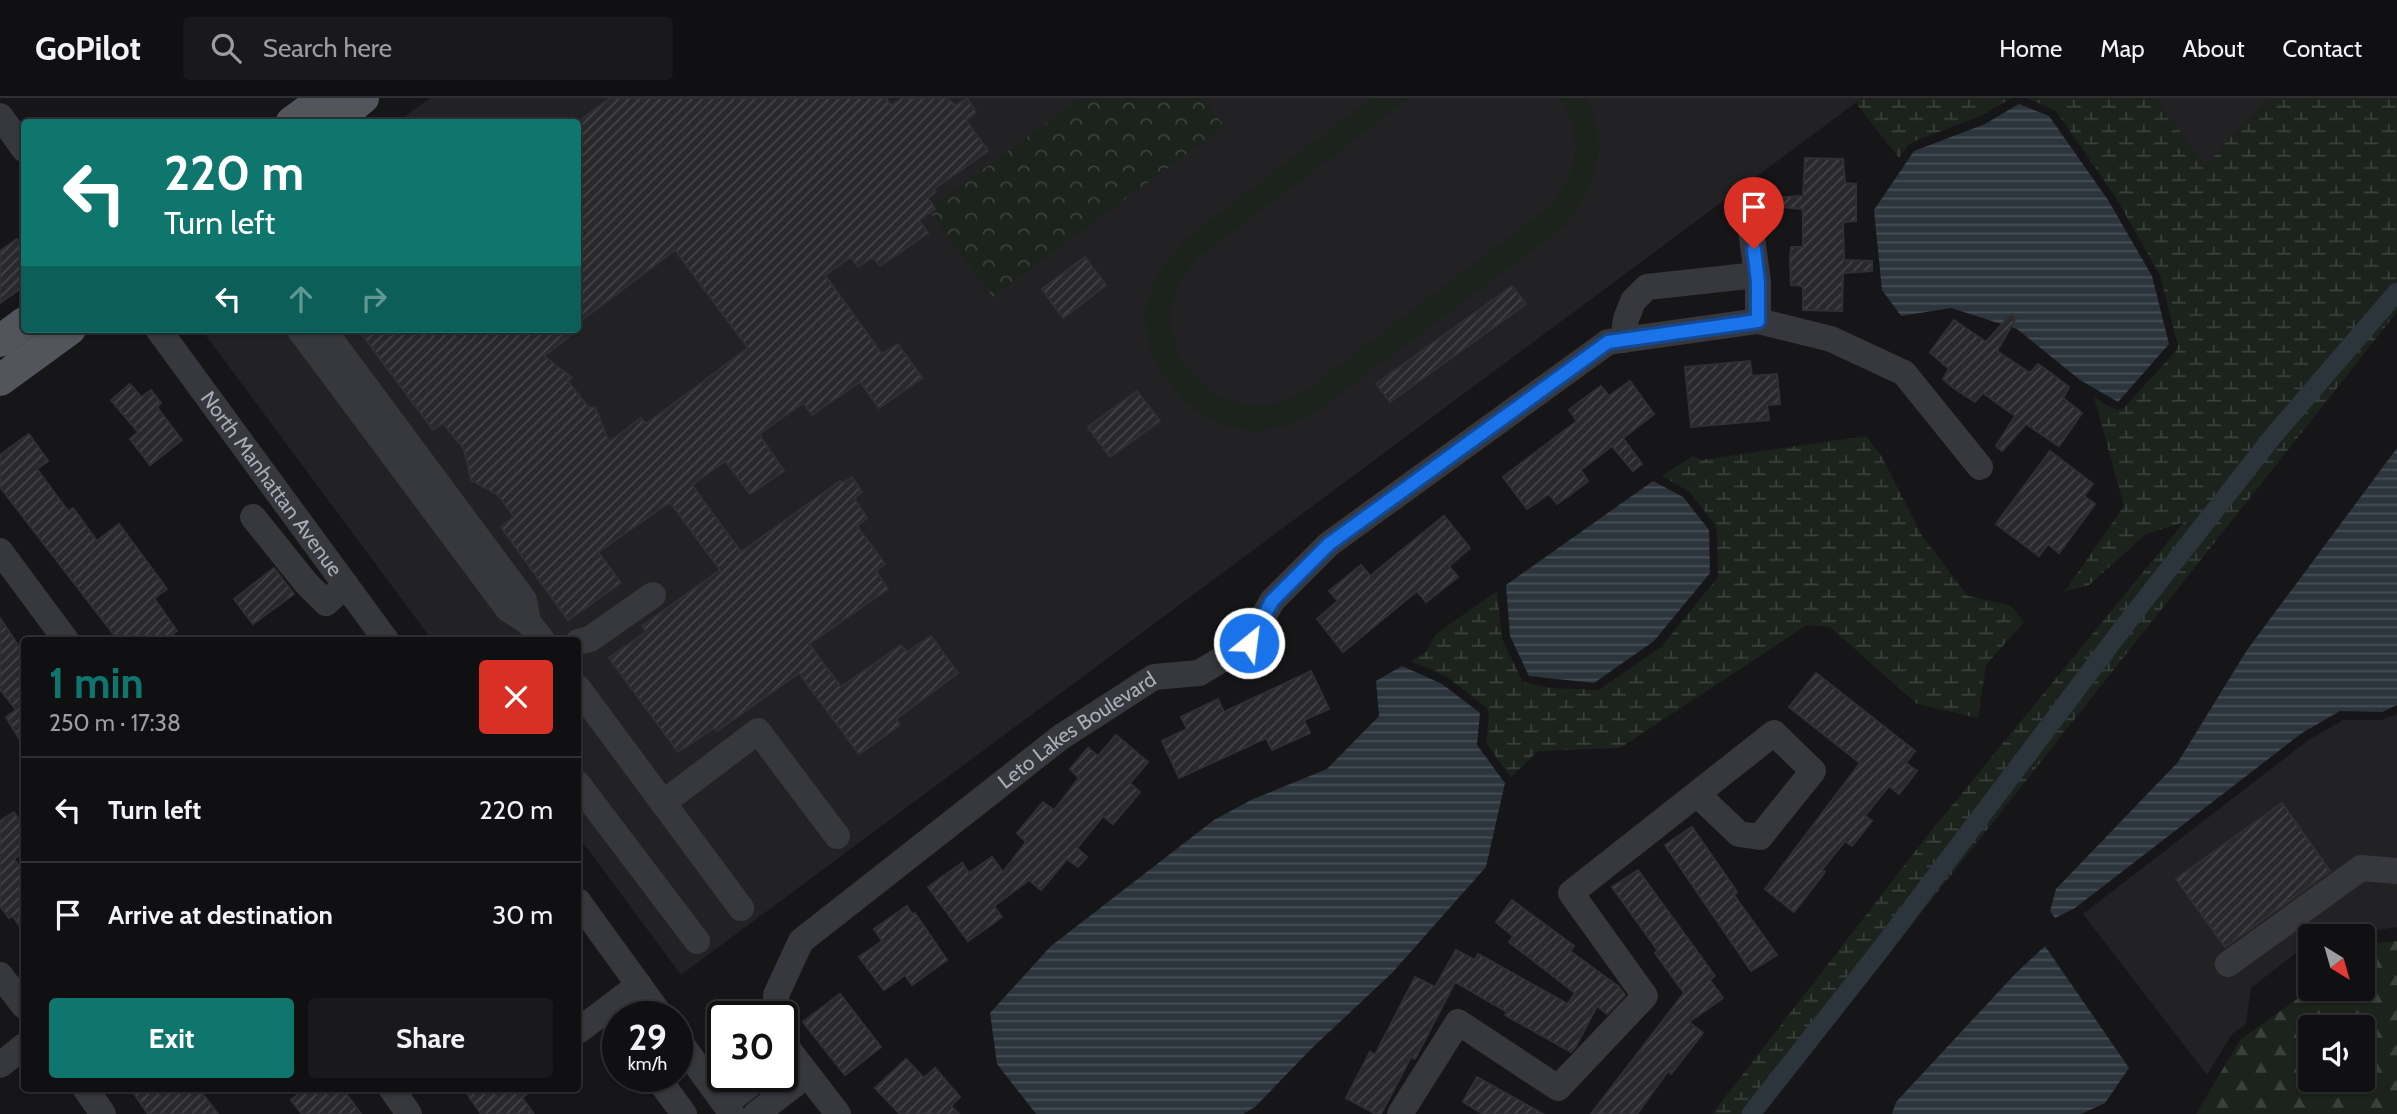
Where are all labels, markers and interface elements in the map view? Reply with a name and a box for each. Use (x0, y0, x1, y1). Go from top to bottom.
search box (183, 17, 673, 80)
text: GoPilot (35, 28, 141, 68)
icon: search (207, 29, 245, 67)
text: Search here (263, 32, 392, 64)
text: Home (1999, 34, 2062, 63)
text: Map (2100, 34, 2145, 63)
text: About (2183, 34, 2245, 63)
text: Contact (2283, 34, 2362, 63)
text: 220 m (164, 143, 304, 202)
icon: left (49, 147, 140, 238)
pin (1724, 177, 1784, 249)
icon: arrive (1735, 188, 1773, 226)
text: Turn left (164, 203, 275, 242)
icon: left (209, 280, 247, 318)
icon: ahead (282, 280, 320, 318)
icon: right (355, 280, 393, 318)
street label: North Manhattan Avenue (196, 386, 348, 581)
position arrow (1212, 606, 1286, 680)
text: 1 min (49, 657, 144, 709)
button: close (479, 660, 553, 734)
street label: Leto Lakes Boulevard (993, 666, 1160, 794)
text: 250 m · 17:38 (49, 709, 181, 737)
icon: left (49, 791, 87, 829)
text: Turn left (108, 794, 201, 826)
text: 220 m (479, 794, 553, 826)
icon: arrive (49, 896, 87, 934)
text: Arrive at destination (108, 899, 333, 931)
text: 30 m (492, 899, 553, 931)
north arrow (2298, 924, 2375, 1001)
map controls (2298, 924, 2375, 1092)
button: Exit (49, 998, 294, 1078)
button: Share (308, 998, 553, 1078)
speed limit sign: 30 (707, 1001, 798, 1092)
button: sound (2298, 1015, 2375, 1092)
text: 29 (628, 1016, 667, 1059)
text: km/h (628, 1053, 667, 1075)

